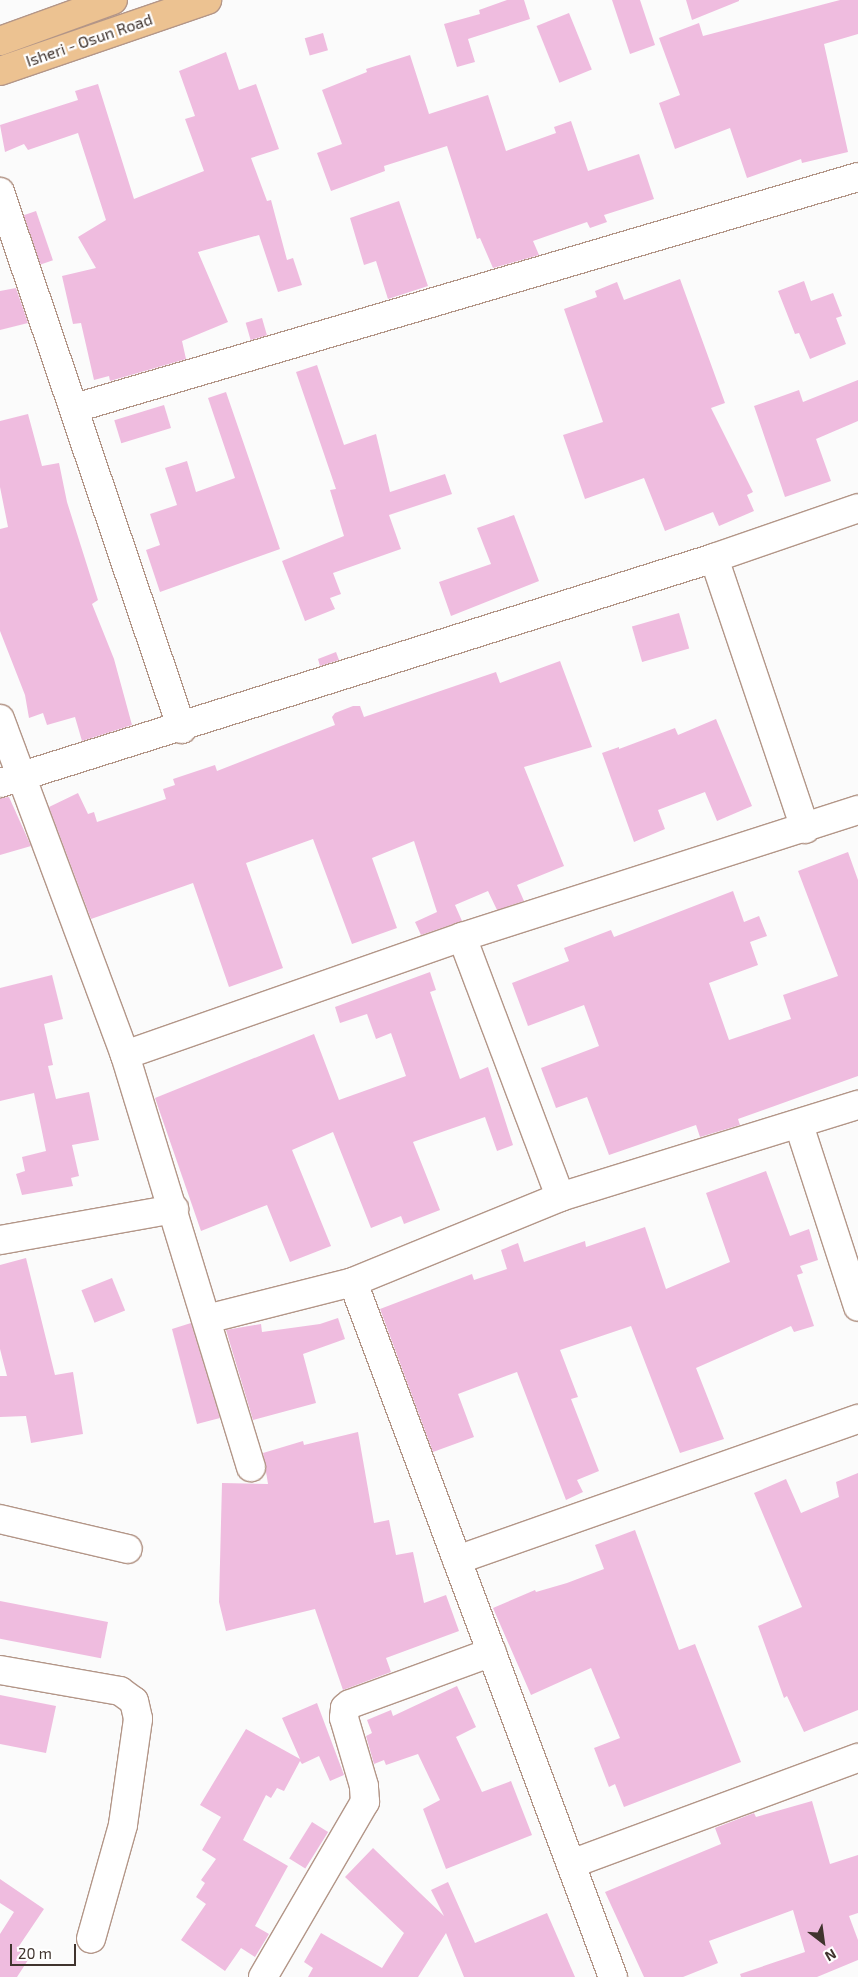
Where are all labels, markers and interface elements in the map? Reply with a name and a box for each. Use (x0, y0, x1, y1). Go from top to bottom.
street label: Isheri - Osun Road (23, 9, 155, 71)
north arrow (798, 1917, 848, 1967)
scale bar (12, 1934, 79, 1966)
text: 20 m (18, 1944, 52, 1962)
text: N (822, 1946, 839, 1965)

